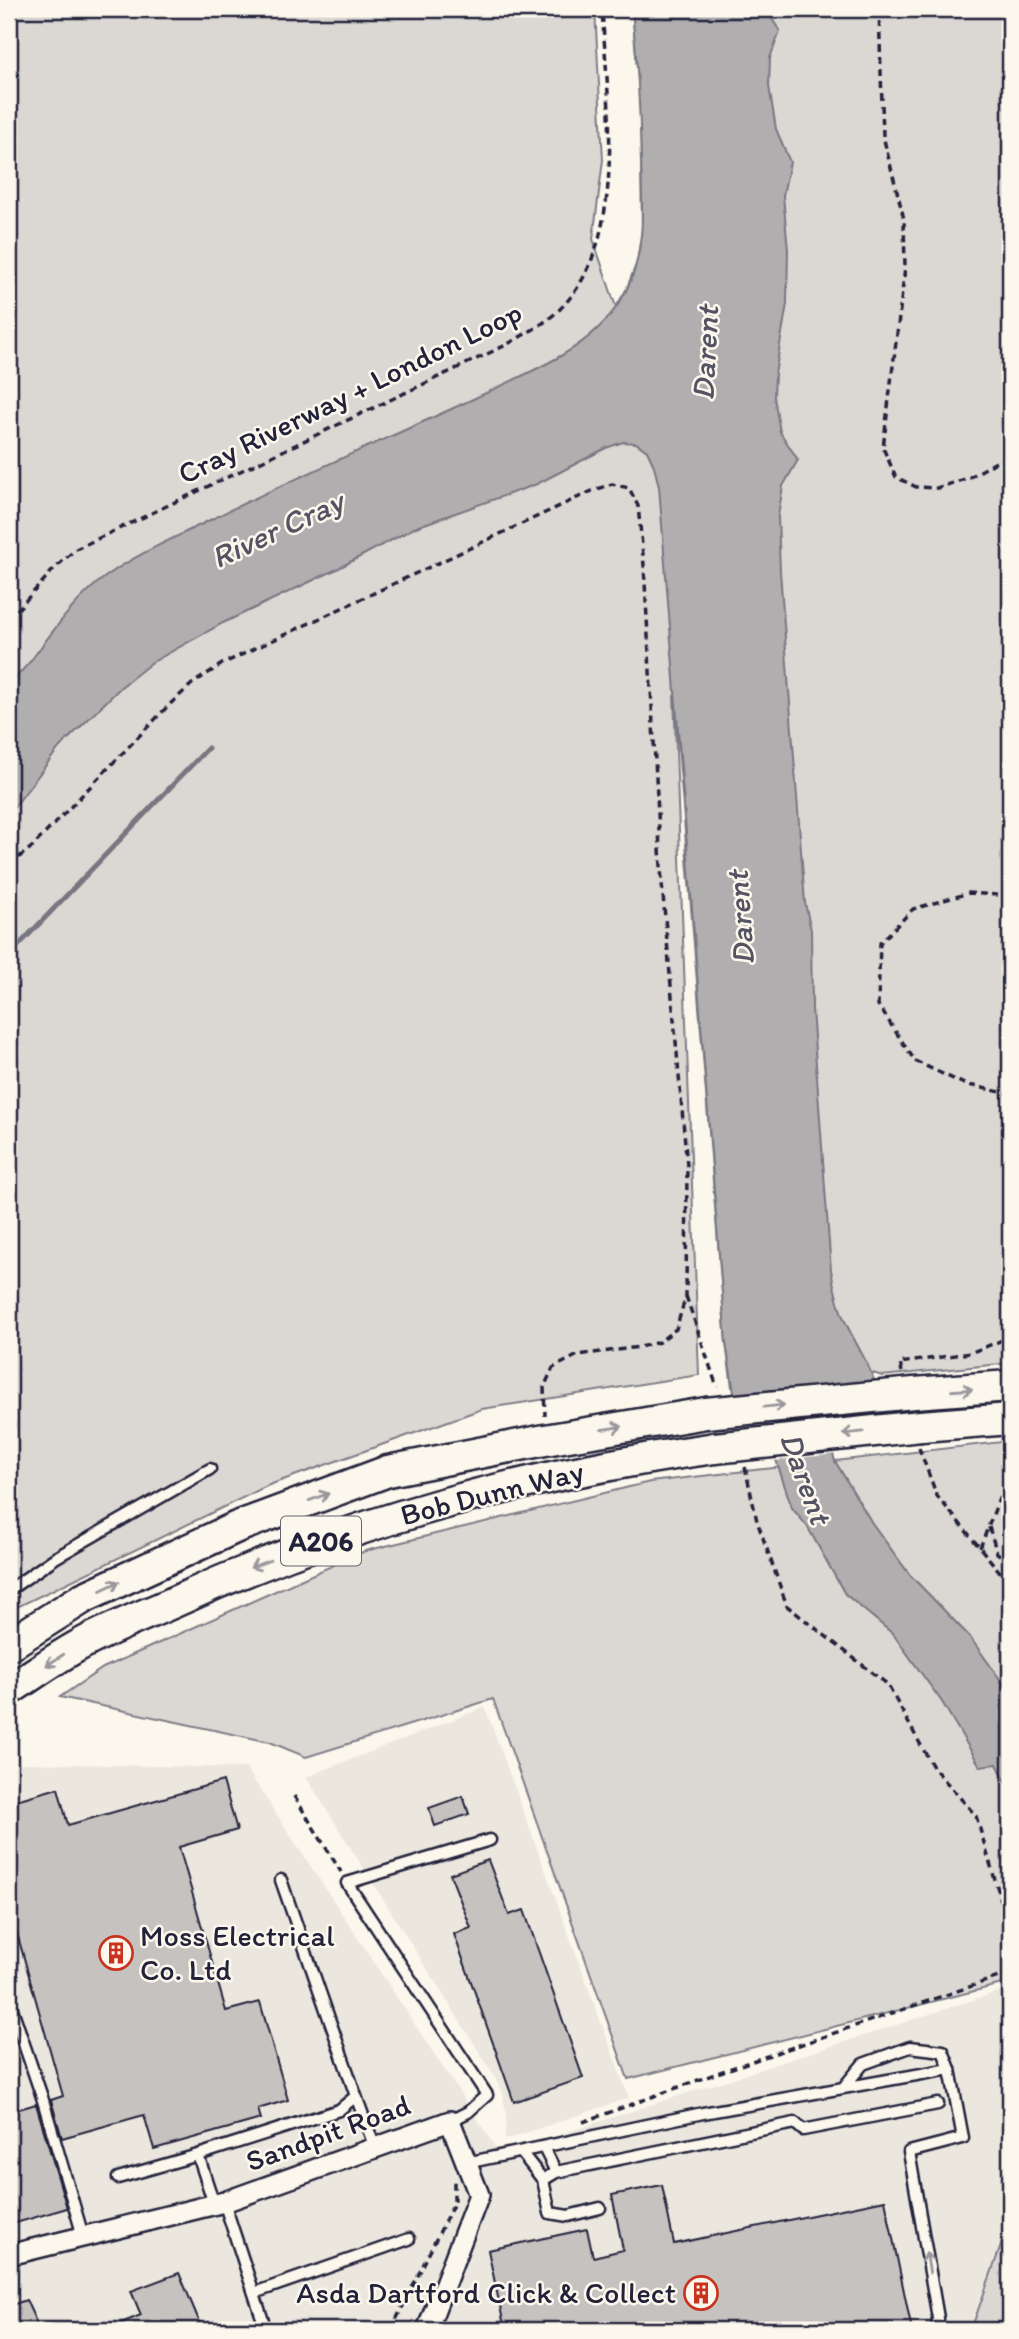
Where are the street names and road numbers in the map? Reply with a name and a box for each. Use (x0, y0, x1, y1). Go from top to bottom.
street label: Cray Riverway + London Loop (172, 293, 528, 492)
street label: Bob Dunn Way (396, 1452, 587, 1533)
road number: A206 (281, 1516, 361, 1566)
street label: Sandpit Road (241, 2086, 415, 2179)

